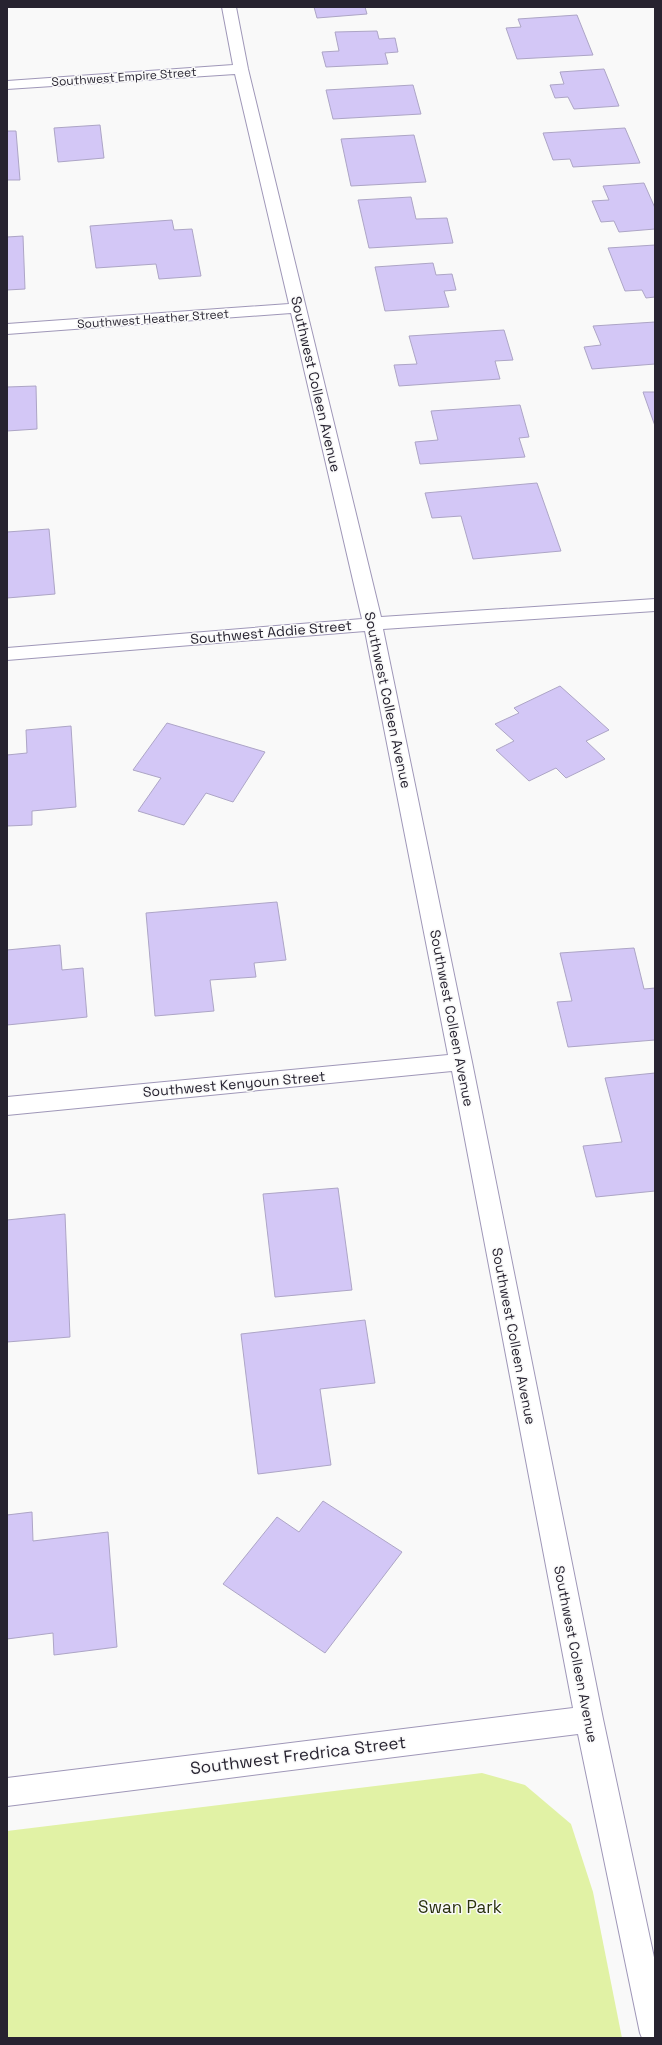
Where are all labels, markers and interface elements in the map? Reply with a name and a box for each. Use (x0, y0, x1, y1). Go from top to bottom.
street label: Southwest Empire Street (51, 64, 197, 90)
street label: Southwest Colleen Avenue (287, 294, 345, 474)
street label: Southwest Heather Street (77, 306, 229, 332)
street label: Southwest Colleen Avenue (360, 610, 416, 790)
street label: Southwest Addie Street (189, 616, 353, 648)
street label: Southwest Colleen Avenue (426, 928, 478, 1108)
street label: Southwest Kenyoun Street (142, 1067, 326, 1101)
street label: Southwest Colleen Avenue (488, 1246, 540, 1426)
street label: Southwest Colleen Avenue (550, 1564, 602, 1744)
street label: Southwest Fredrica Street (189, 1731, 407, 1779)
park label: Swan Park (418, 1896, 502, 1918)

